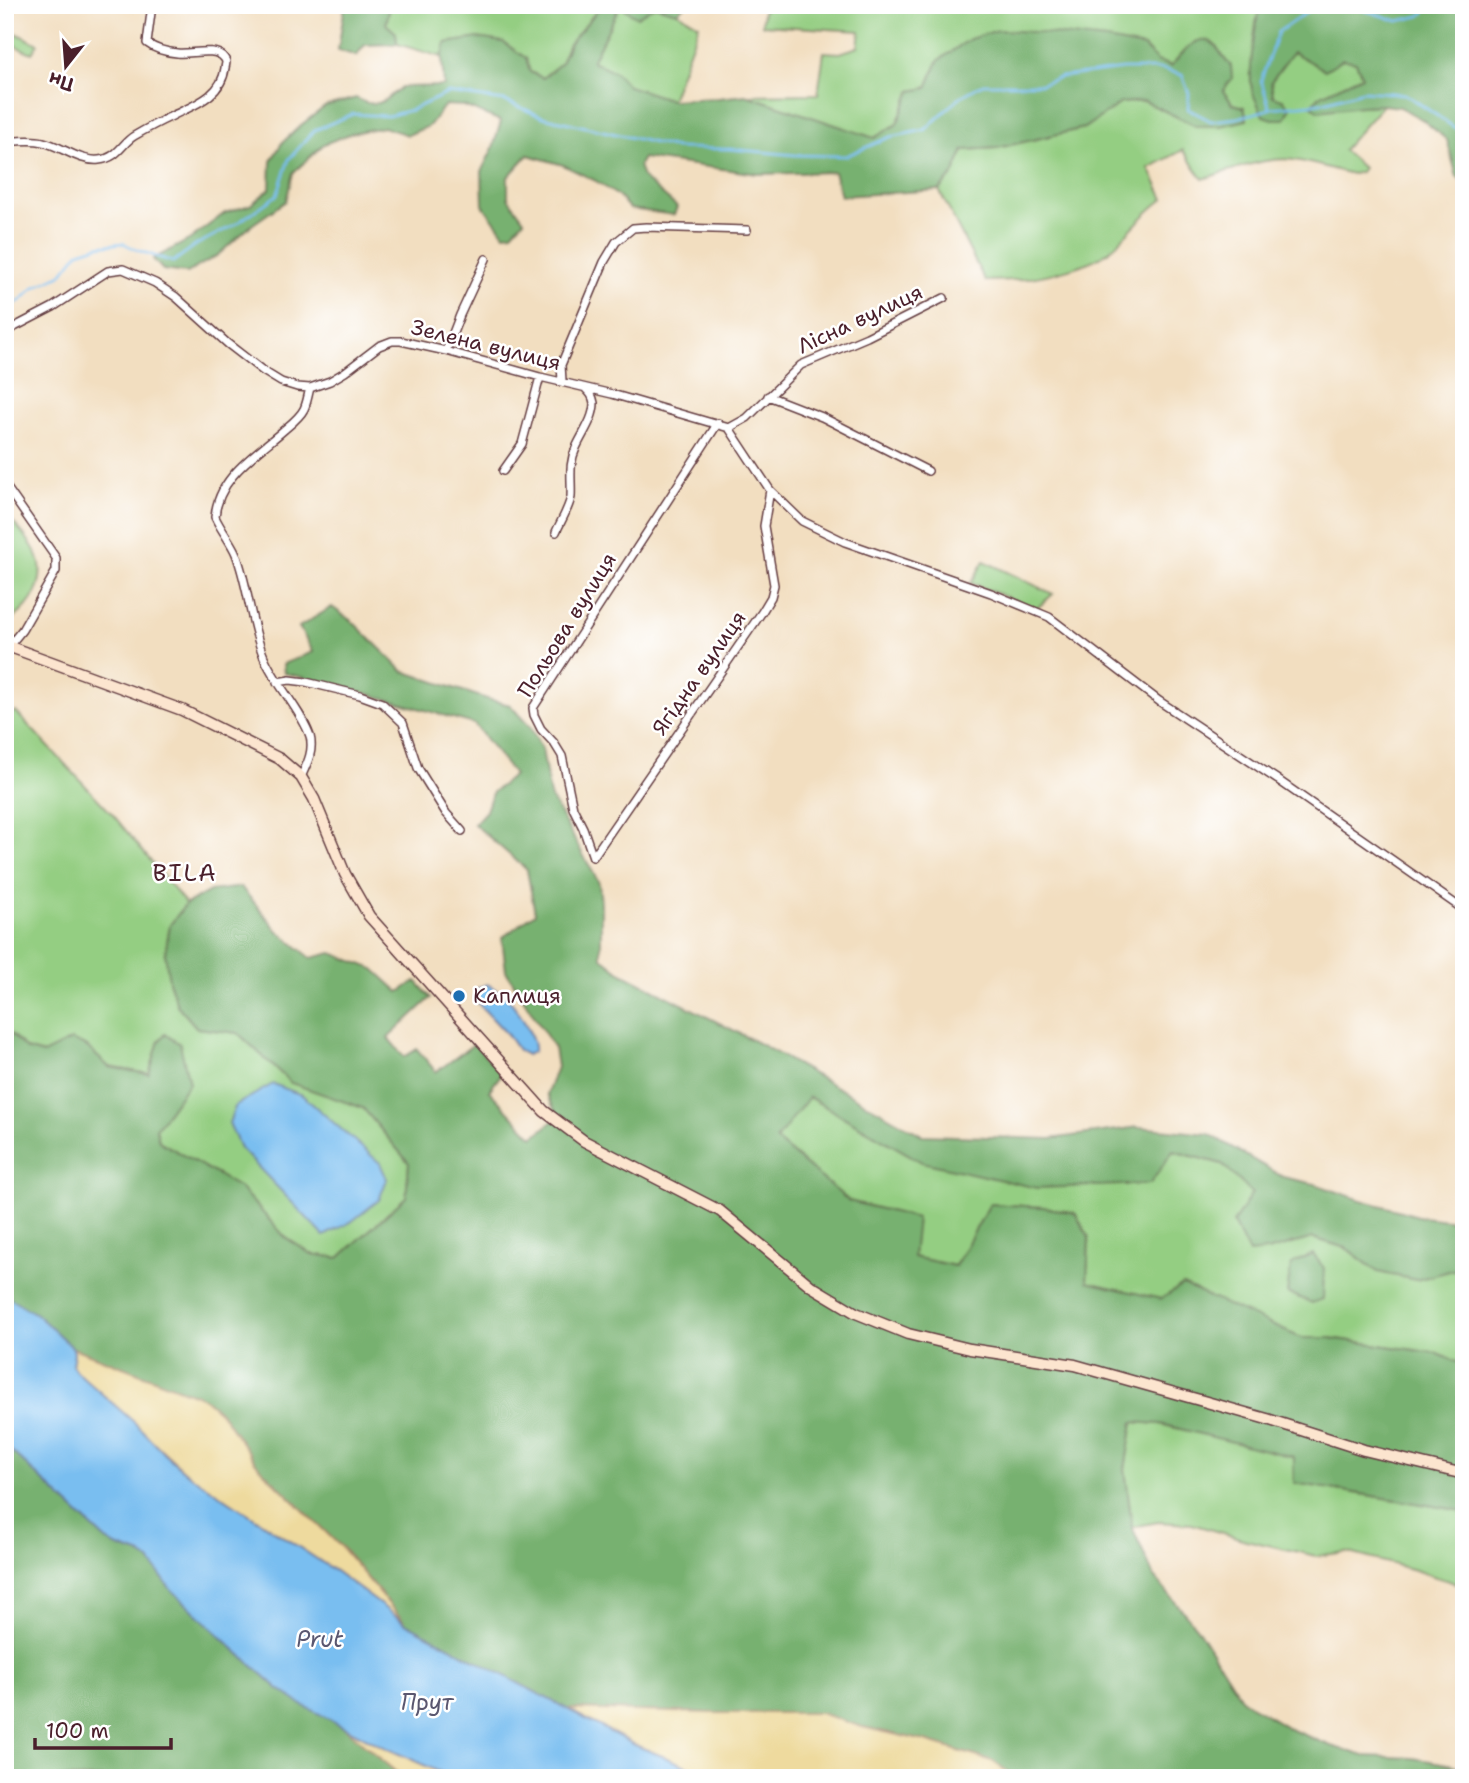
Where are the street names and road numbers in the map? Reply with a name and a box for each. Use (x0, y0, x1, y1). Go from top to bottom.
street label: Лісна вулиця (793, 278, 927, 360)
street label: Зелена вулиця (408, 313, 564, 377)
street label: Польова вулиця (511, 547, 623, 703)
street label: Ягідна вулиця (646, 605, 752, 741)

